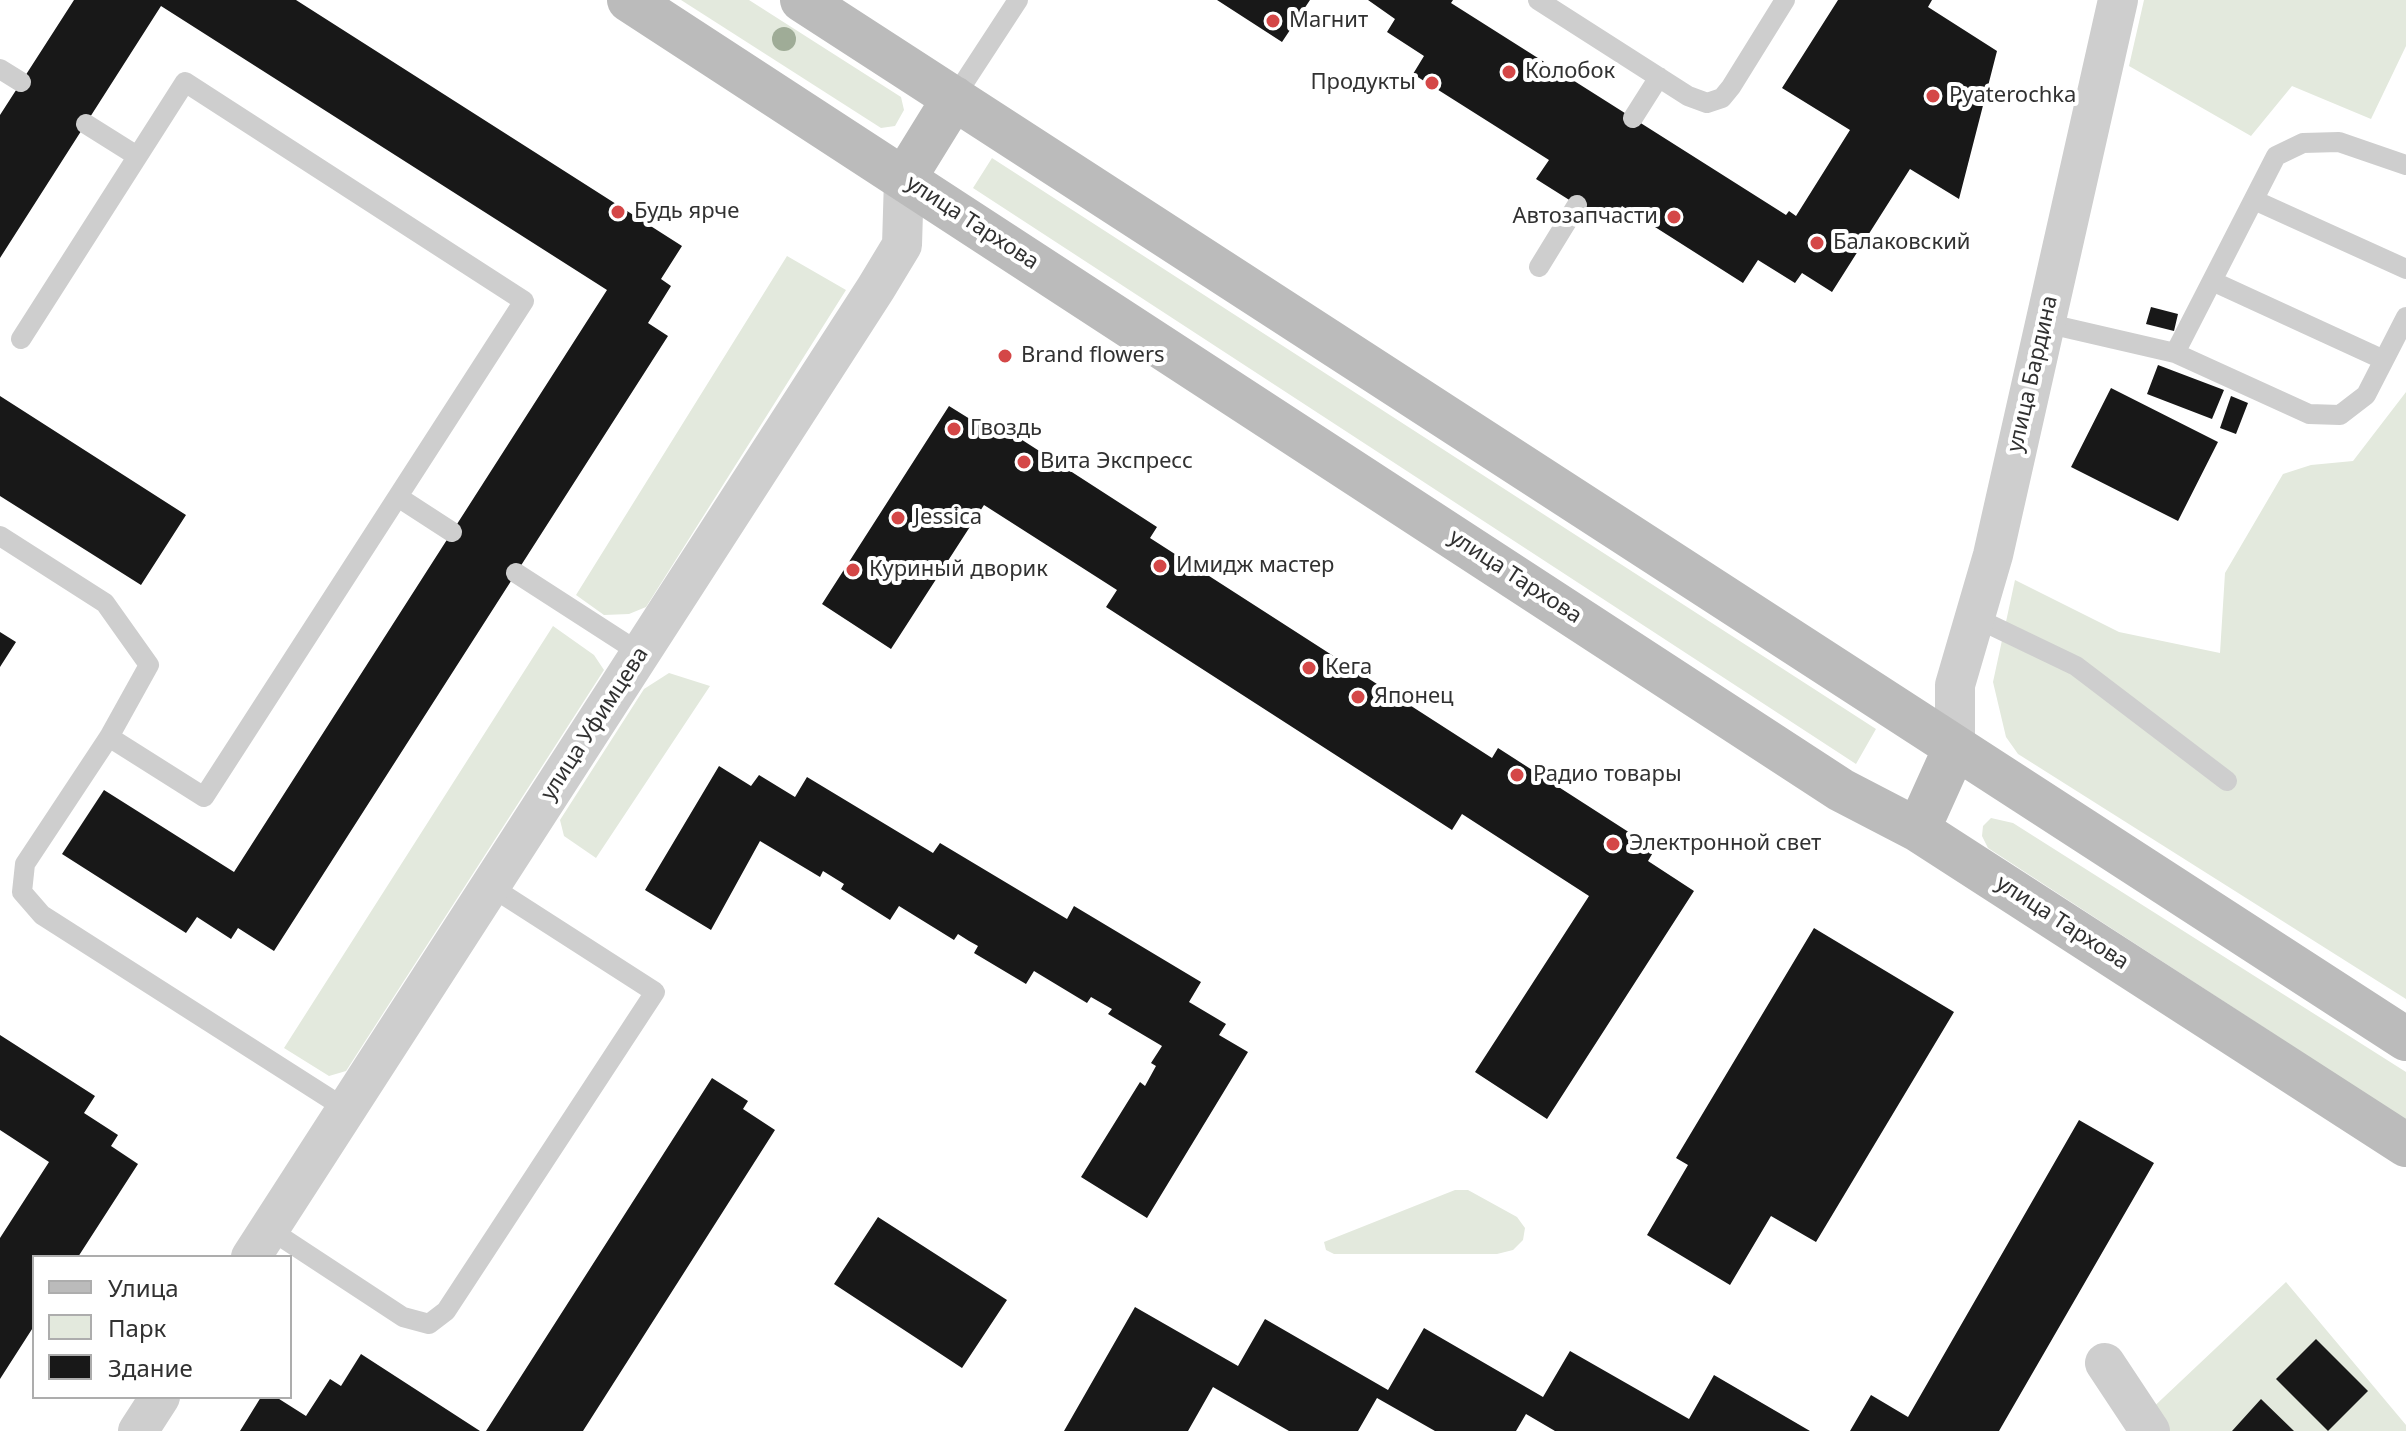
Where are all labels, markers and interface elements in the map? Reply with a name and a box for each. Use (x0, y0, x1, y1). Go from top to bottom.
place label: Магнит (1289, 8, 1368, 34)
marker: Магнит (1264, 12, 1282, 30)
place label: Колобок (1525, 59, 1615, 85)
marker: Колобок (1500, 63, 1518, 81)
place label: Продукты (1310, 70, 1416, 96)
marker: Продукты (1423, 74, 1441, 92)
place label: Pyaterochka (1949, 83, 2076, 109)
marker: Pyaterochka (1924, 87, 1942, 105)
street label: улица Тархова (901, 170, 1043, 276)
place label: Будь ярче (634, 199, 739, 225)
marker: Будь ярче (609, 203, 627, 221)
place label: Автозапчасти (1512, 204, 1658, 230)
marker: Автозапчасти (1665, 208, 1683, 226)
place label: Балаковский (1833, 230, 1970, 256)
marker: Балаковский (1808, 234, 1826, 252)
street label: улица Бардина (2002, 293, 2064, 455)
place label: Brand flowers (1021, 343, 1165, 369)
marker: Brand flowers (996, 347, 1014, 365)
place label: Гвоздь (970, 416, 1042, 442)
marker: Гвоздь (945, 420, 963, 438)
place label: Вита Экспресс (1040, 449, 1193, 475)
marker: Вита Экспресс (1015, 453, 1033, 471)
place label: Jessica (914, 505, 982, 531)
marker: Jessica (889, 509, 907, 527)
street label: улица Тархова (1444, 524, 1586, 630)
place label: Имидж мастер (1176, 553, 1334, 579)
place label: Куриный дворик (869, 557, 1048, 583)
marker: Имидж мастер (1151, 557, 1169, 575)
marker: Куриный дворик (844, 561, 862, 579)
street label: улица Уфимцева (536, 642, 654, 806)
place label: Кега (1325, 655, 1372, 681)
marker: Кега (1300, 659, 1318, 677)
place label: Японец (1374, 684, 1454, 710)
marker: Японец (1349, 688, 1367, 706)
place label: Радио товары (1533, 762, 1682, 788)
marker: Радио товары (1508, 766, 1526, 784)
place label: Электронной свет (1629, 831, 1821, 857)
marker: Электронной свет (1604, 835, 1622, 853)
street label: улица Тархова (1991, 870, 2133, 976)
legend (32, 1255, 292, 1399)
text: Улица (108, 1271, 179, 1304)
text: Парк (108, 1311, 166, 1344)
text: Здание (108, 1351, 193, 1384)

